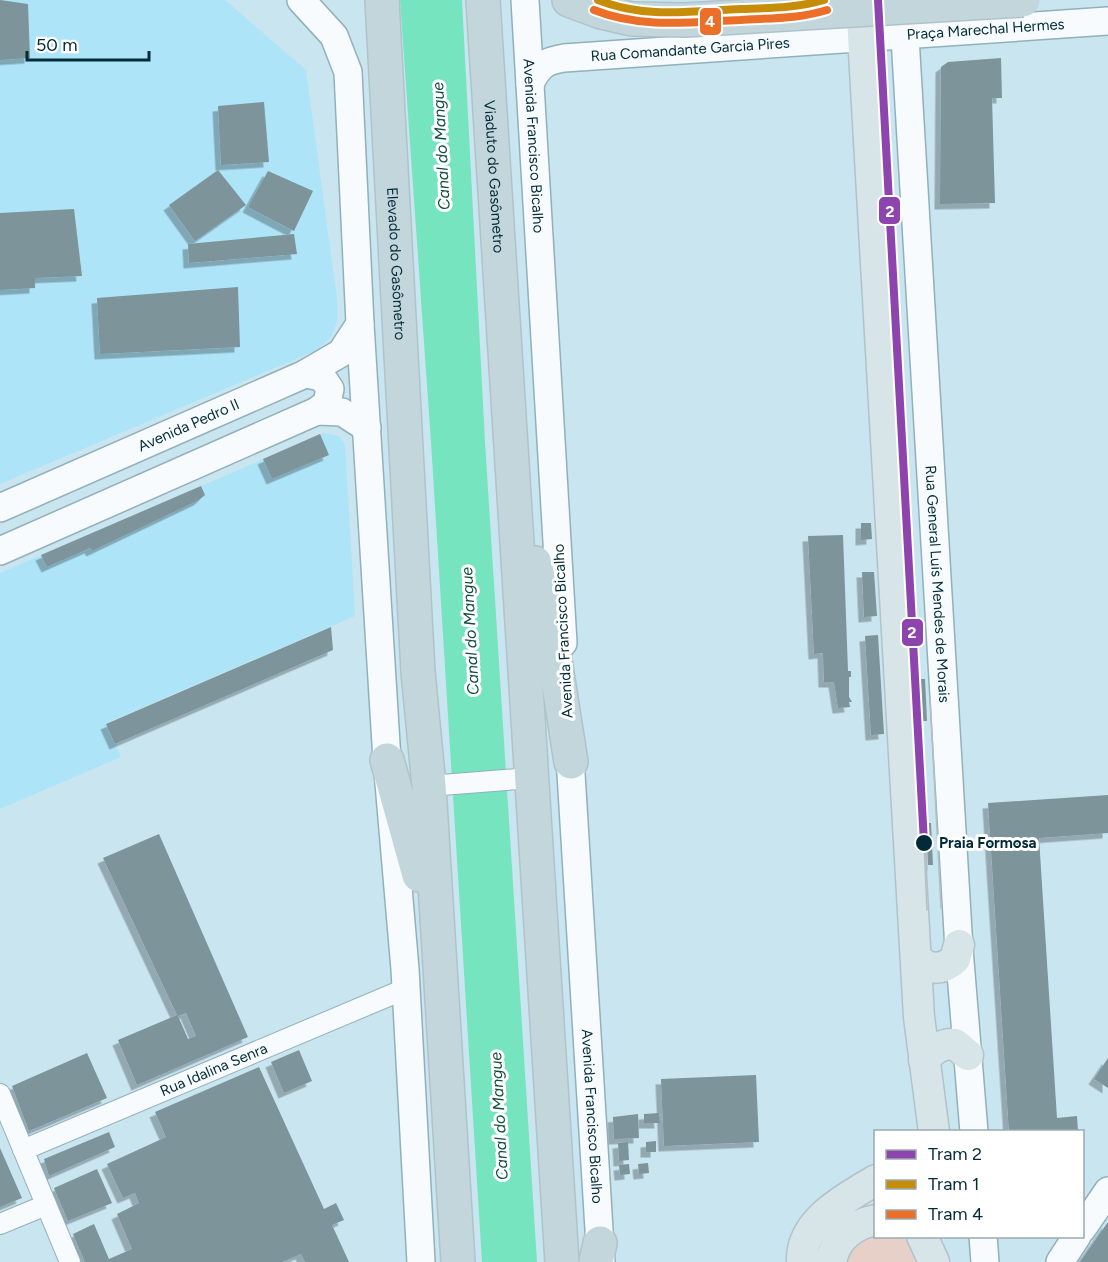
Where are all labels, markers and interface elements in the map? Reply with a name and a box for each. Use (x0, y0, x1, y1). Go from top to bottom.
line badge: 4 (699, 7, 722, 36)
text: 4 (705, 12, 715, 31)
street label: Praça Marechal Hermes (906, 15, 1065, 44)
scale bar (27, 24, 148, 62)
text: 50 m (36, 34, 78, 56)
street label: Rua Comandante Garcia Pires (590, 34, 790, 65)
street label: Avenida Francisco Bicalho (519, 58, 548, 234)
water label: Canal do Mangue (428, 81, 454, 211)
street label: Viaduto do Gasômetro (480, 100, 508, 254)
street label: Elevado do Gasômetro (383, 187, 409, 341)
line badge: 2 (878, 196, 901, 225)
text: 2 (885, 202, 895, 221)
street label: Avenida Pedro II (135, 395, 242, 455)
street label: Rua General Luís Mendes de Morais (921, 465, 953, 703)
street label: Avenida Francisco Bicalho (549, 543, 577, 719)
water label: Canal do Mangue (457, 566, 483, 696)
line badge: 2 (901, 618, 924, 647)
text: 2 (907, 623, 917, 642)
marker: Praia Formosa (914, 833, 934, 853)
place label: Praia Formosa (939, 834, 1037, 852)
street label: Avenida Francisco Bicalho (578, 1028, 606, 1204)
street label: Rua Idalina Senra (157, 1039, 270, 1100)
water label: Canal do Mangue (486, 1051, 512, 1181)
legend (874, 1130, 1084, 1238)
text: Tram 2 (928, 1143, 982, 1165)
text: Tram 1 (928, 1173, 980, 1195)
text: Tram 4 (928, 1203, 983, 1225)

